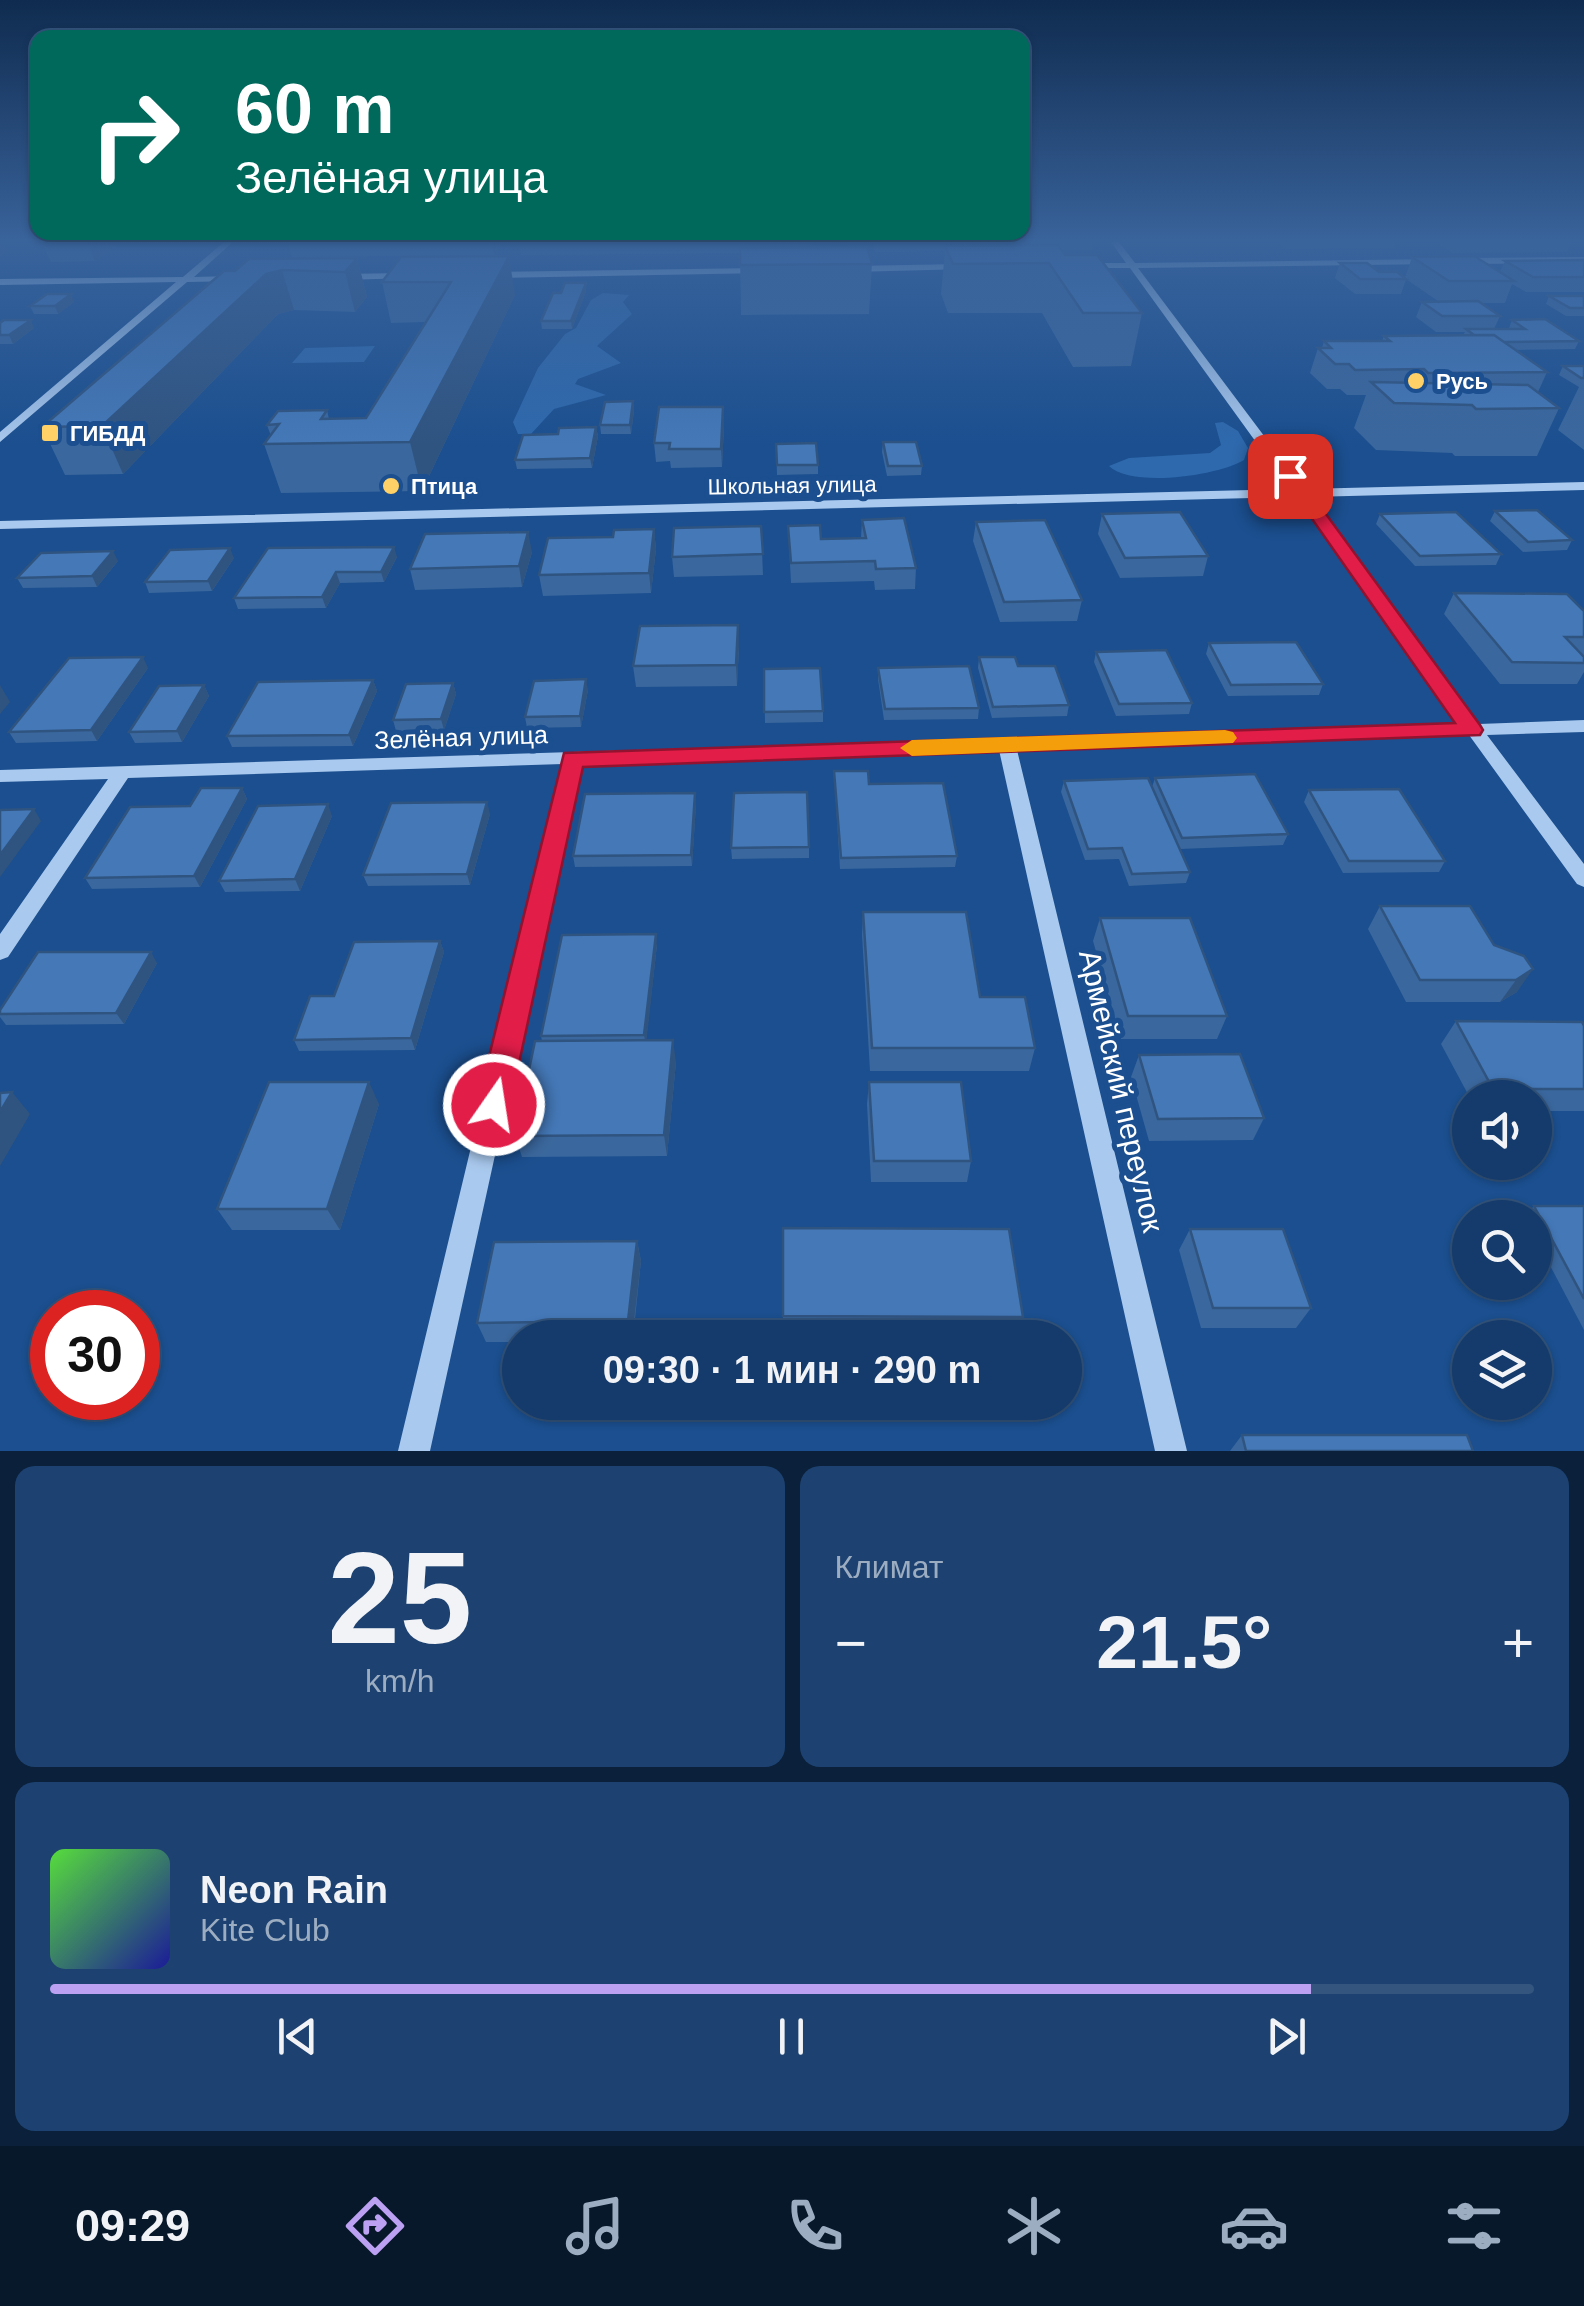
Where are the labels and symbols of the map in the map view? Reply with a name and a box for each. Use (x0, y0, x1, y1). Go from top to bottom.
place label: Русь (1436, 369, 1488, 394)
marker: Русь (1405, 370, 1427, 392)
place label: ГИБДД (70, 421, 146, 446)
marker: ГИБДД (39, 422, 61, 444)
pin (1248, 434, 1333, 519)
street label: Школьная улица (707, 472, 877, 499)
place label: Птица (411, 474, 478, 499)
marker: Птица (380, 475, 402, 497)
street label: Зелёная улица (374, 720, 548, 754)
street label: Армейский переулок (1073, 947, 1170, 1236)
position arrow (442, 1053, 546, 1157)
speed limit sign: 30 (30, 1290, 160, 1420)

